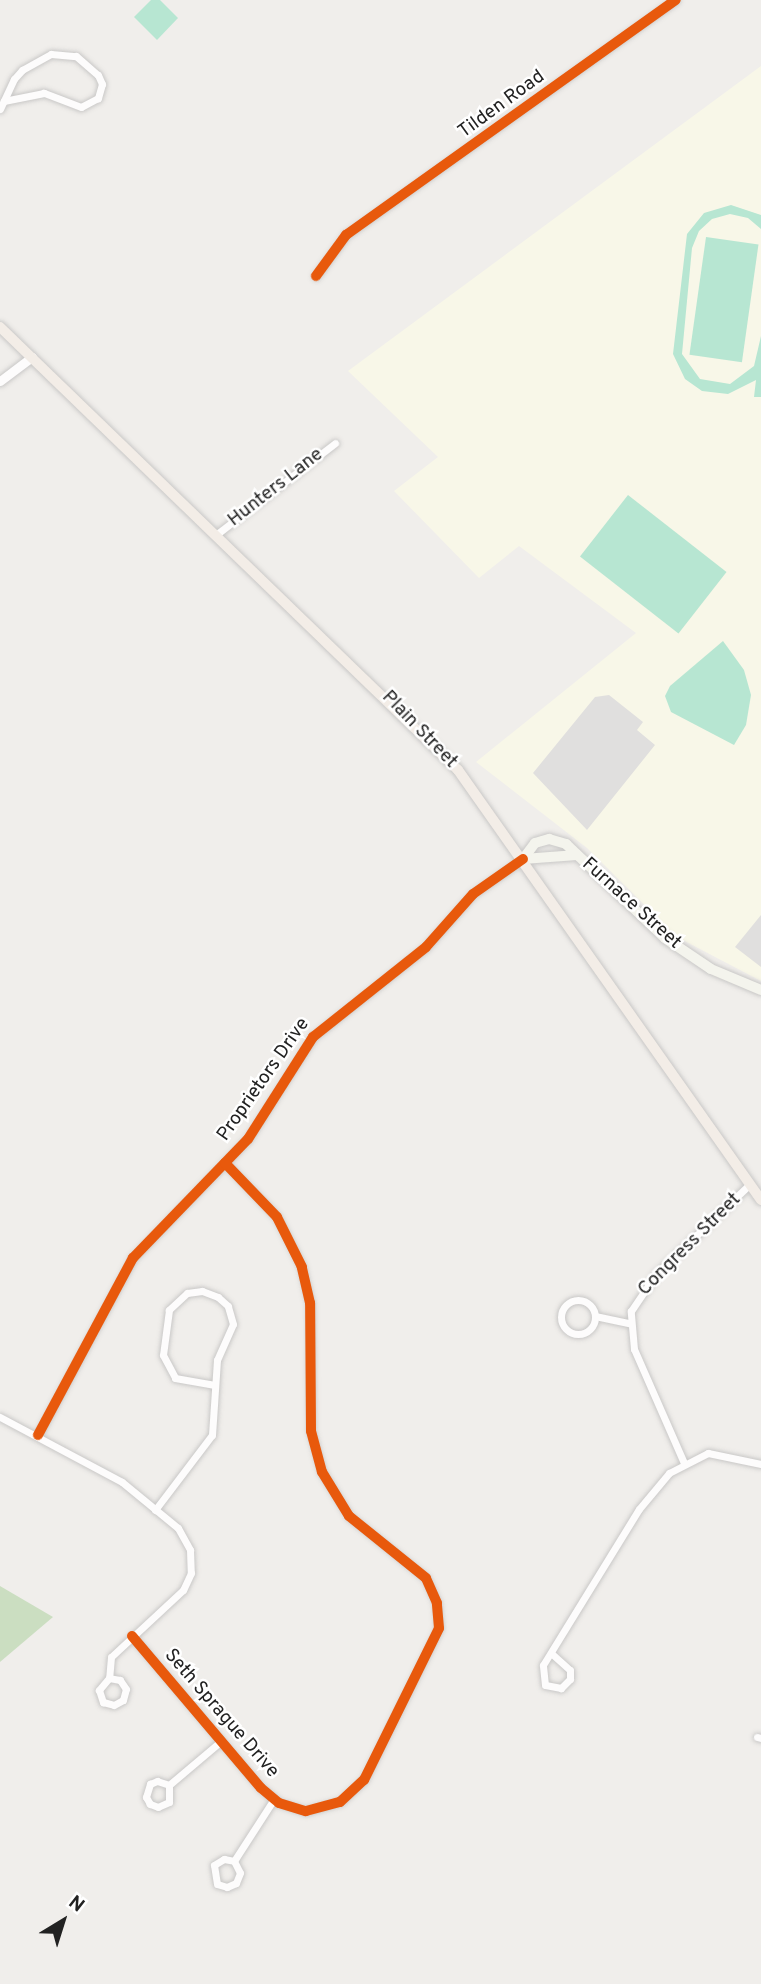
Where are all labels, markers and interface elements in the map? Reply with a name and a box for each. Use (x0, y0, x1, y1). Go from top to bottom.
street label: Tilden Road (454, 66, 550, 144)
street label: Hunters Lane (224, 444, 328, 532)
street label: Plain Street (376, 686, 462, 774)
street label: Furnace Street (577, 853, 685, 955)
street label: Proprietors Drive (213, 1014, 315, 1146)
street label: Congress Street (634, 1189, 746, 1301)
street label: Seth Sprague Drive (159, 1645, 283, 1783)
north arrow (28, 1886, 98, 1956)
text: N (63, 1891, 89, 1918)

